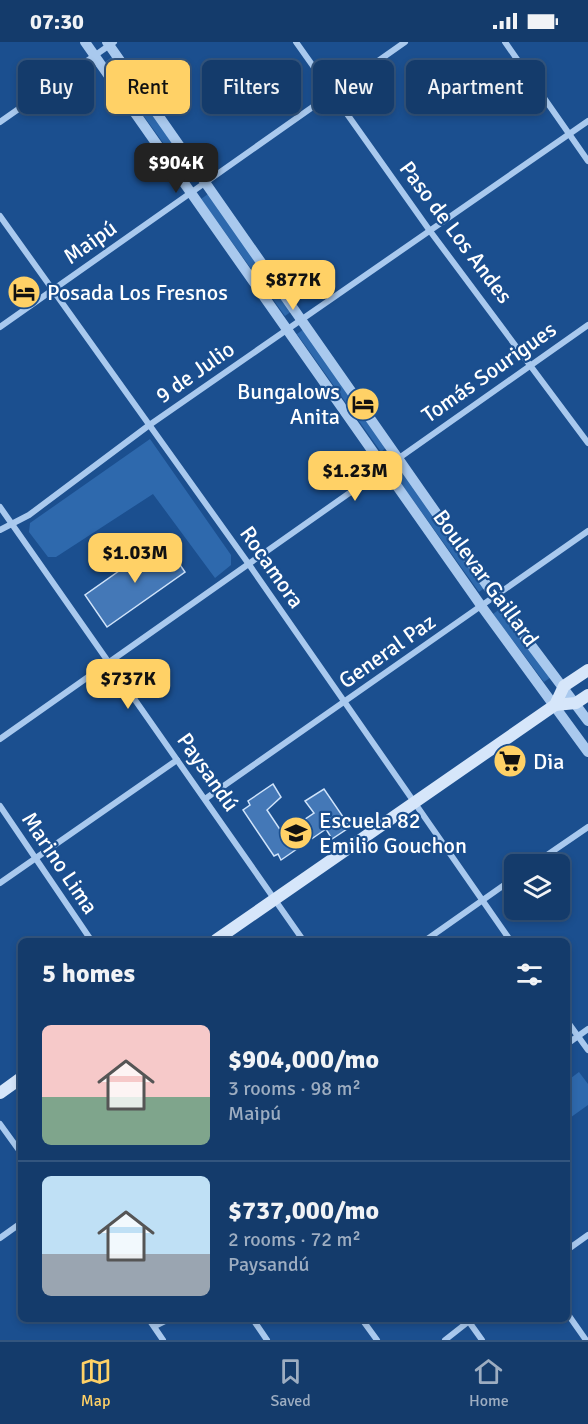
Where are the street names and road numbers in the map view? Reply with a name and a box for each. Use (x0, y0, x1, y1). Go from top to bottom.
street label: Paso de Los Andes (394, 156, 518, 308)
street label: Maipú (58, 214, 122, 270)
street label: Tomás Sourigues (417, 316, 561, 428)
street label: 9 de Julio (150, 335, 240, 409)
street label: Boulevar Gaillard (427, 504, 545, 652)
street label: Rocamora (234, 521, 310, 613)
street label: General Paz (334, 608, 441, 694)
street label: Paysandú (171, 728, 245, 816)
street label: Marino Lima (16, 807, 104, 919)

